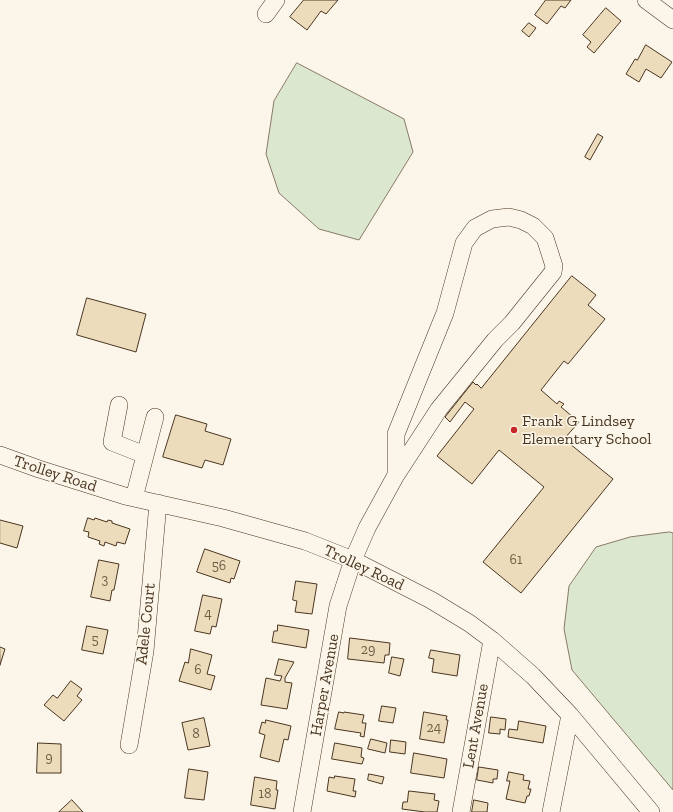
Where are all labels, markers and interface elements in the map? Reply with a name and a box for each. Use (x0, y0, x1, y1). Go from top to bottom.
place label: Frank G Lindsey Elementary School (522, 411, 651, 449)
marker: Frank G Lindsey Elementary School (509, 425, 519, 435)
street label: Trolley Road (11, 451, 99, 497)
street label: Trolley Road (321, 541, 407, 595)
house number: 61 (510, 552, 522, 568)
house number: 56 (212, 558, 226, 574)
house number: 3 (102, 572, 108, 588)
street label: Adele Court (132, 582, 160, 666)
house number: 4 (204, 606, 212, 622)
house number: 5 (91, 632, 99, 648)
street label: Harper Avenue (307, 632, 343, 738)
house number: 29 (361, 642, 375, 658)
house number: 6 (194, 662, 202, 678)
street label: Lent Avenue (459, 682, 493, 770)
house number: 24 (427, 720, 441, 736)
house number: 8 (192, 726, 200, 742)
house number: 9 (45, 750, 53, 766)
house number: 18 (259, 786, 271, 802)

